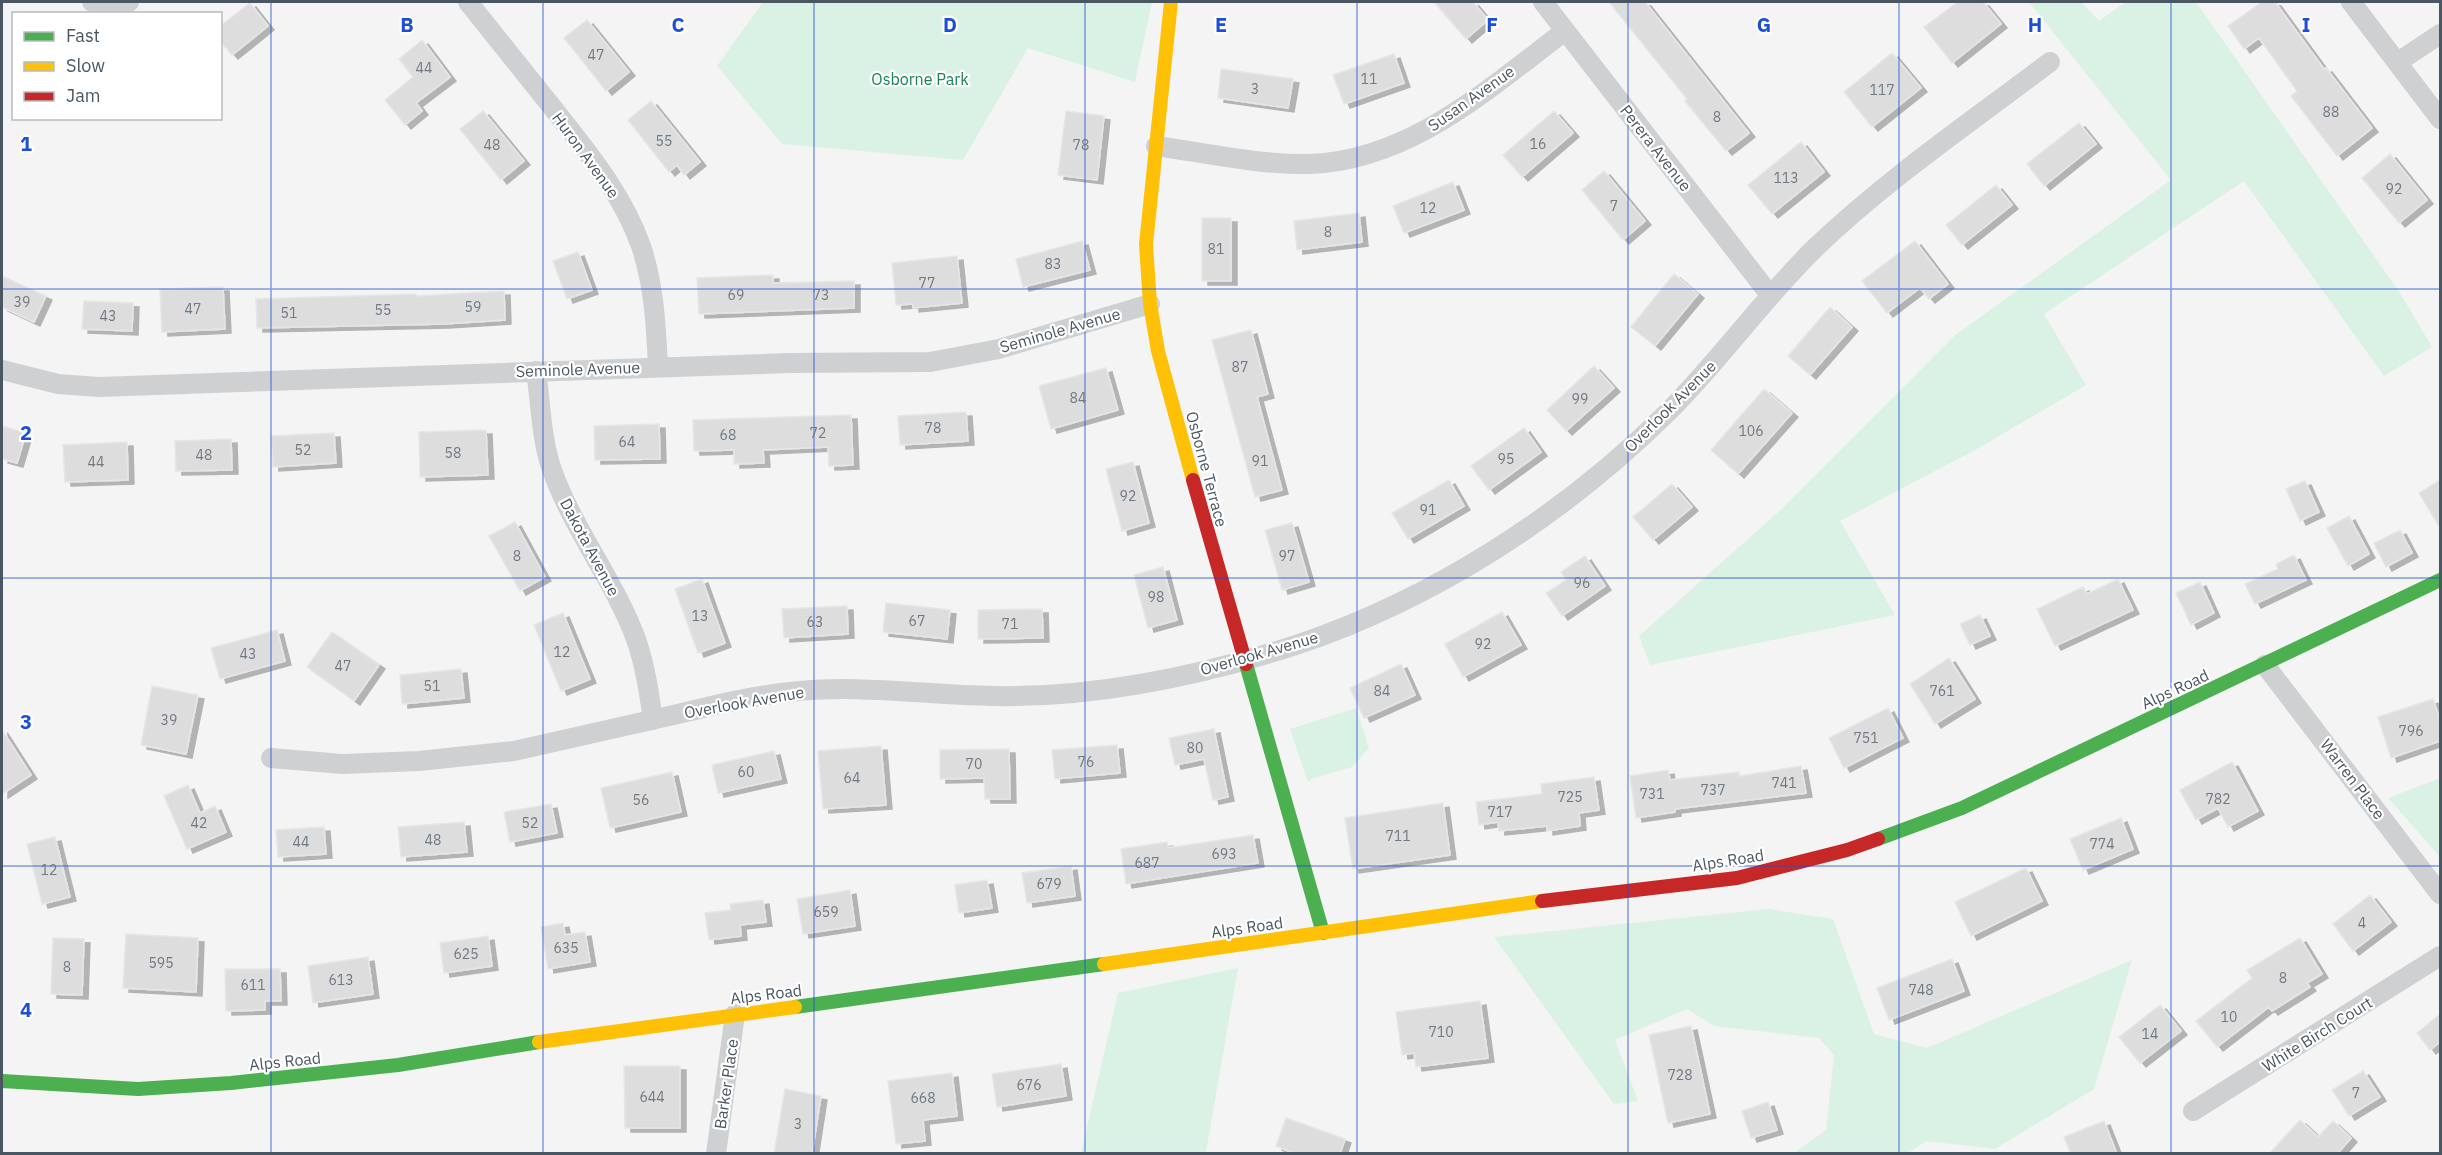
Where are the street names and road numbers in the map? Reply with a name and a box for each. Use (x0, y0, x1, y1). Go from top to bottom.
street label: Susan Avenue (1424, 61, 1518, 135)
street label: Perera Avenue (1616, 101, 1696, 195)
street label: Huron Avenue (548, 108, 624, 202)
street label: Seminole Avenue (997, 303, 1123, 357)
street label: Overlook Avenue (1620, 356, 1720, 456)
street label: Seminole Avenue (515, 357, 641, 381)
street label: Osborne Terrace (1182, 409, 1232, 529)
street label: Dakota Avenue (556, 495, 624, 599)
street label: Overlook Avenue (1198, 627, 1320, 679)
street label: Alps Road (2138, 665, 2212, 713)
street label: Overlook Avenue (682, 682, 806, 722)
street label: Warren Place (2316, 735, 2390, 823)
street label: Alps Road (1691, 844, 1765, 876)
street label: Alps Road (1210, 912, 1284, 942)
street label: Alps Road (729, 980, 803, 1008)
street label: White Birch Court (2258, 992, 2376, 1076)
street label: Barker Place (710, 1037, 742, 1130)
street label: Alps Road (248, 1047, 322, 1075)

